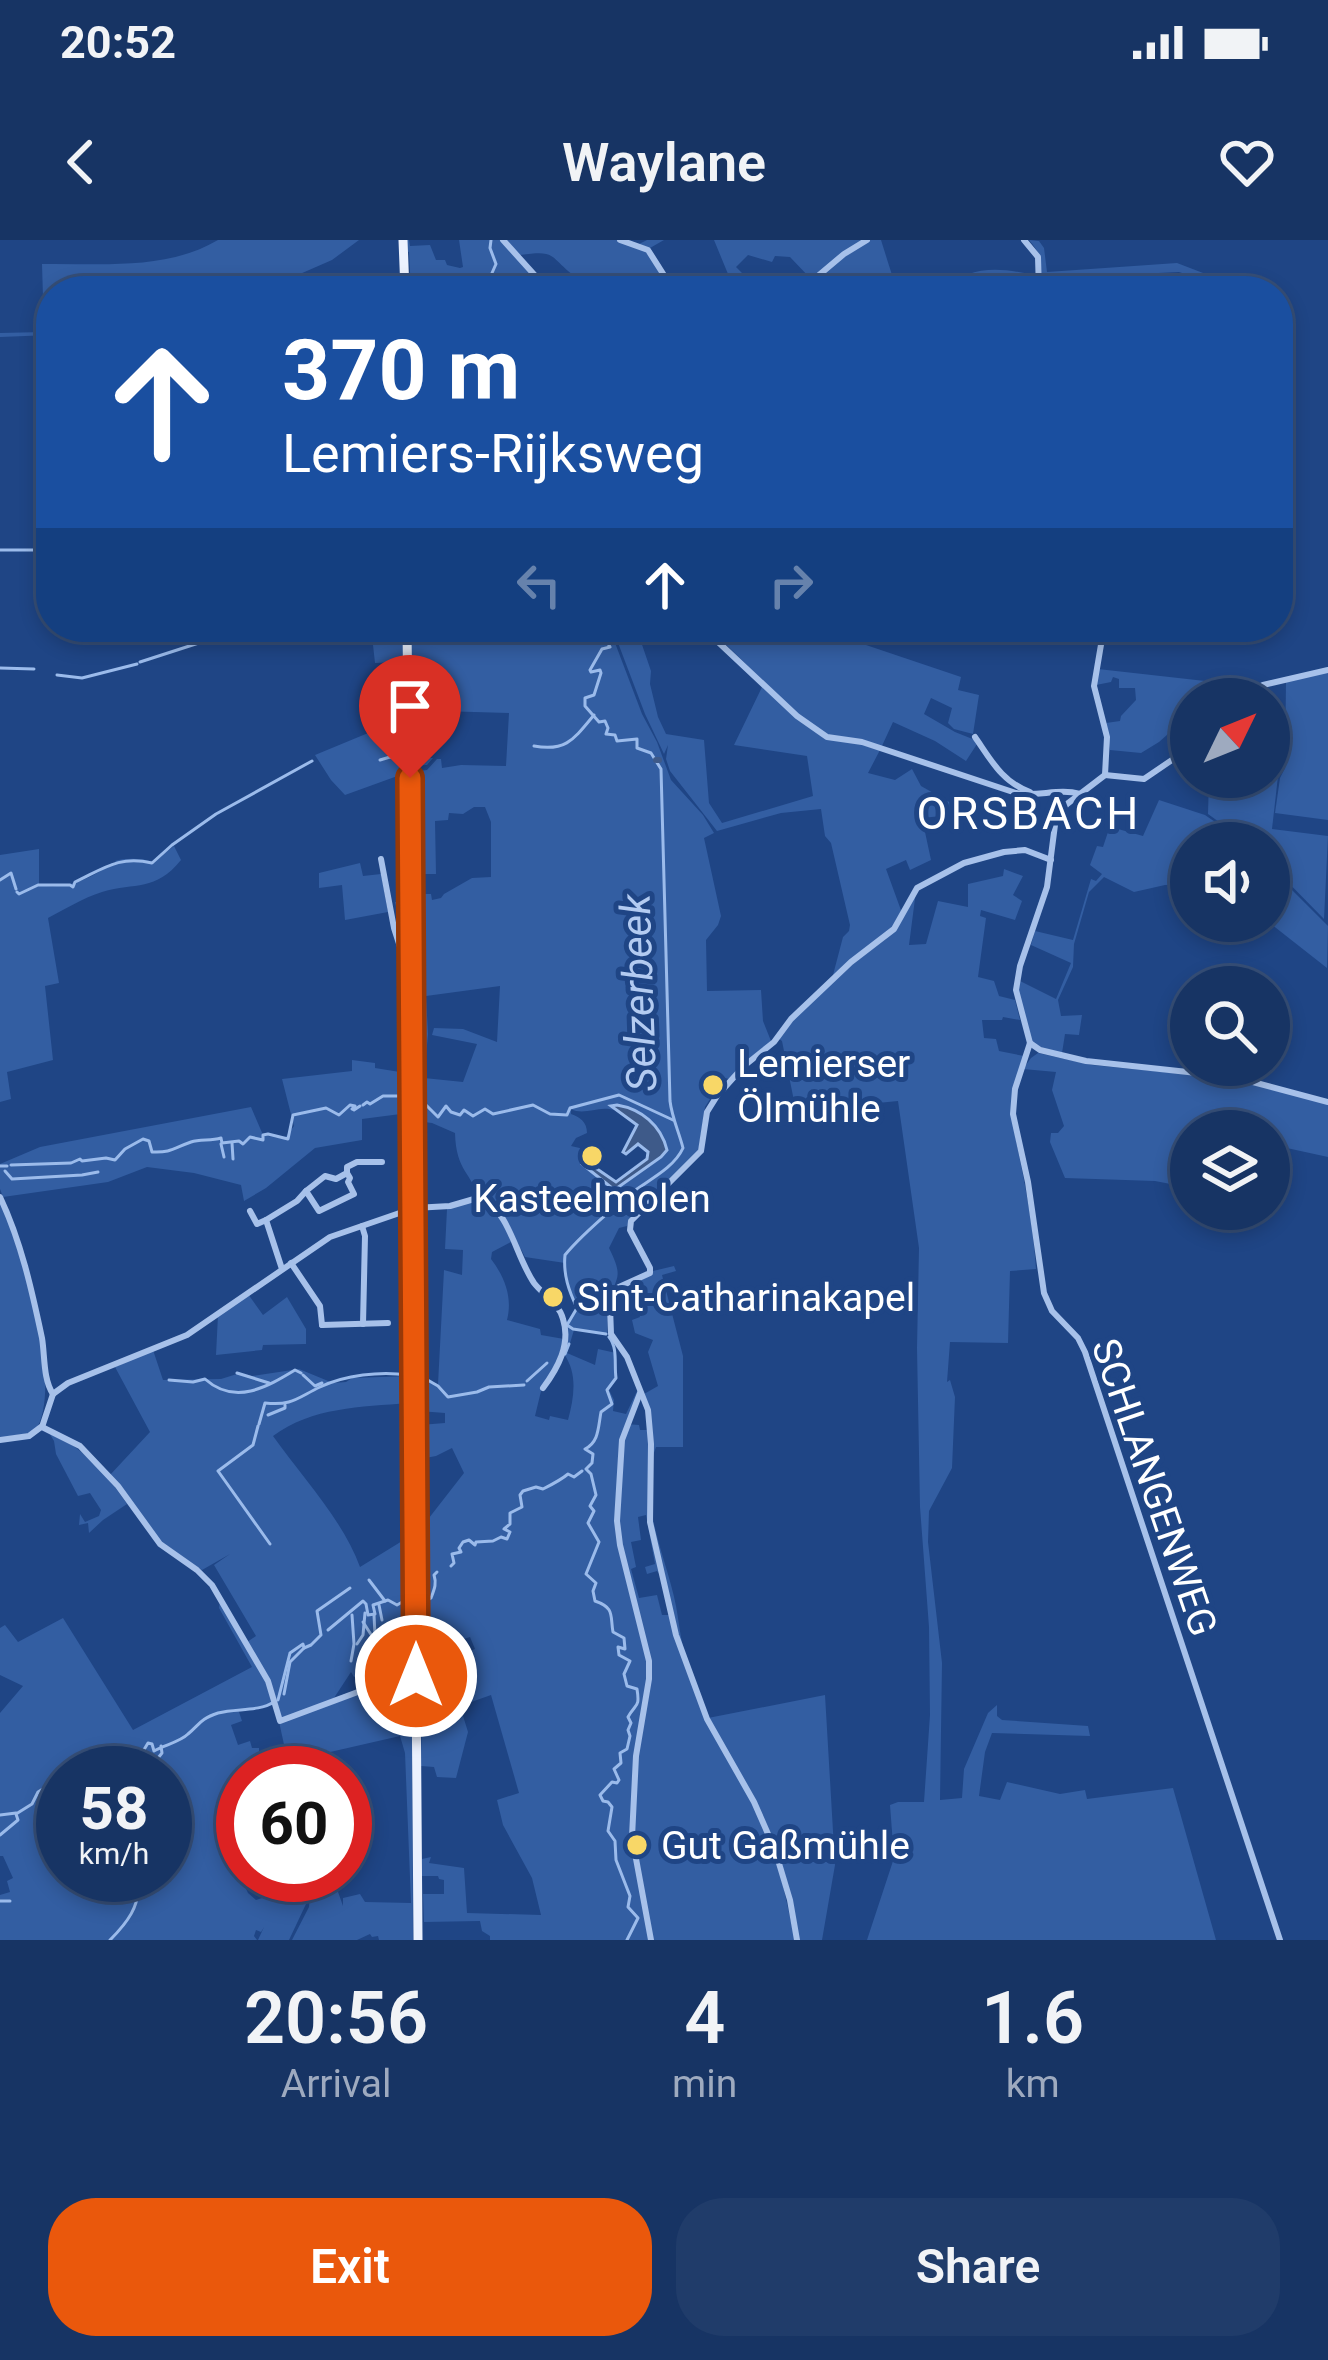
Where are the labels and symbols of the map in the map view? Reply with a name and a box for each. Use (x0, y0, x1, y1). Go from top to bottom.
pin (359, 655, 461, 778)
north arrow (1170, 678, 1290, 798)
district label: ORSBACH (917, 787, 1141, 840)
water label: Selzerbeek (611, 892, 666, 1093)
place label: Lemierser Ölmühle (737, 1041, 910, 1132)
marker: Lemierser Ölmühle (700, 1072, 726, 1098)
marker: Kasteelmolen (579, 1143, 605, 1169)
place label: Kasteelmolen (473, 1176, 711, 1222)
place label: Sint-Catharinakapel (577, 1275, 915, 1321)
marker: Sint-Catharinakapel (540, 1284, 566, 1310)
street label: SCHLANGENWEG (1082, 1333, 1226, 1642)
position arrow (353, 1613, 479, 1739)
speed limit sign: 60 (216, 1746, 372, 1902)
place label: Gut Gaßmühle (661, 1823, 910, 1869)
marker: Gut Gaßmühle (624, 1832, 650, 1858)

